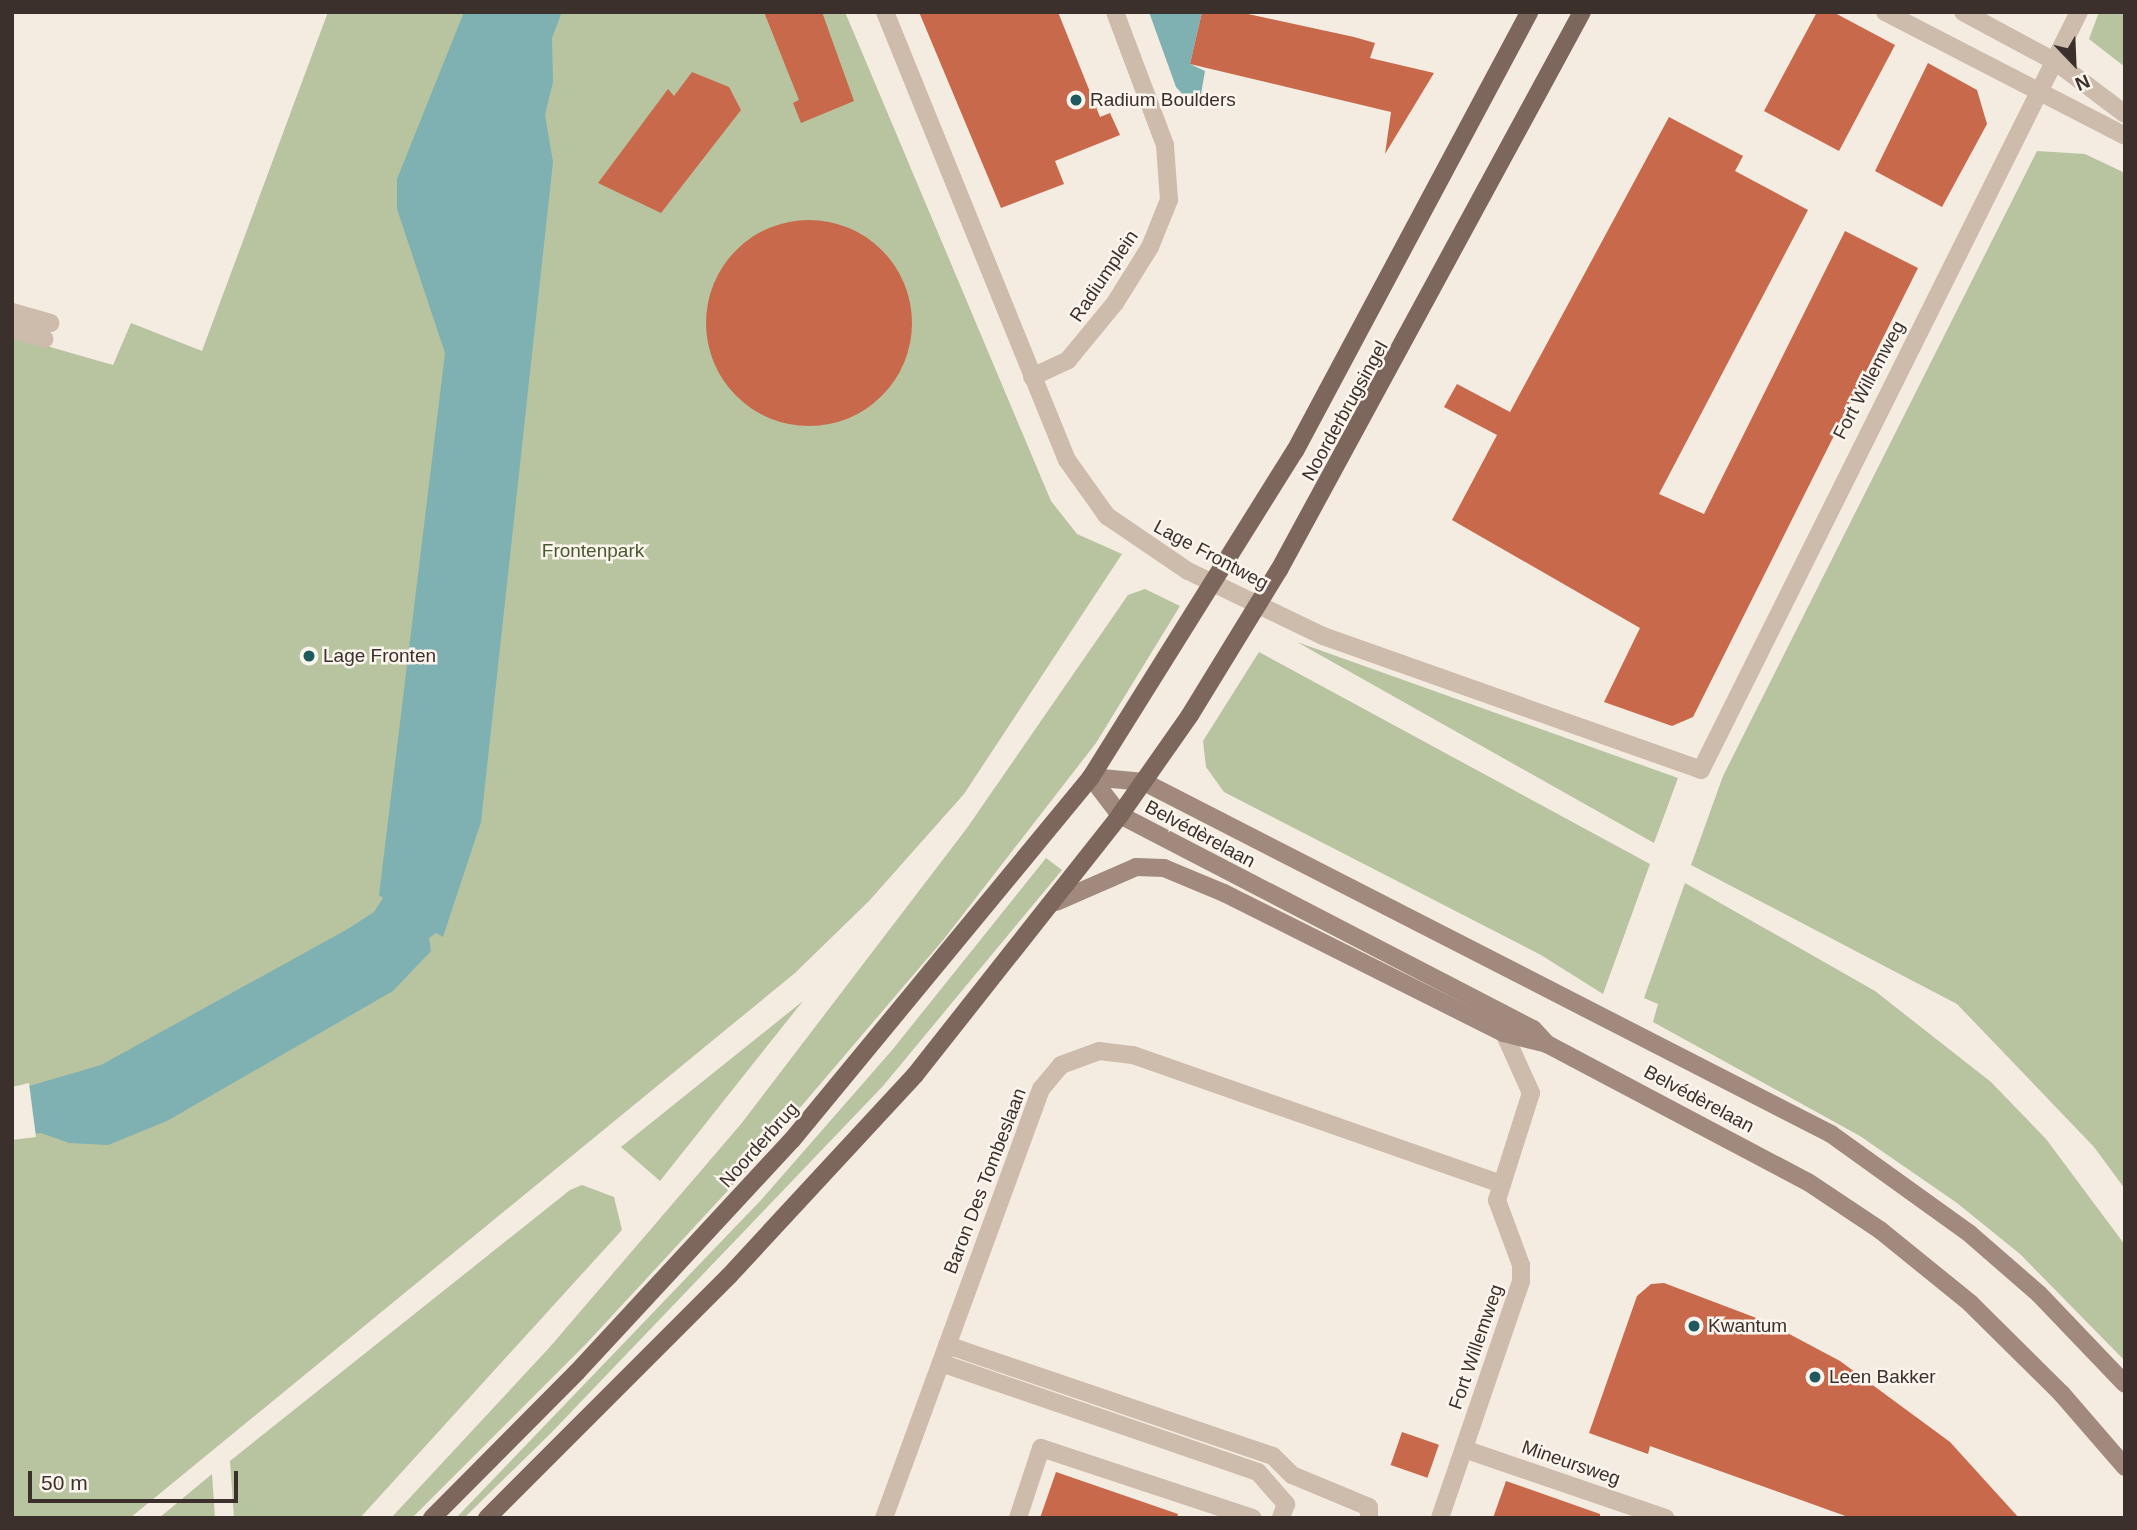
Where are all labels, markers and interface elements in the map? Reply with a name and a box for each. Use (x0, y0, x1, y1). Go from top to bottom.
north arrow (2039, 28, 2109, 98)
text: N (2072, 70, 2093, 95)
place label: Radium Boulders (1090, 89, 1236, 111)
marker: Radium Boulders (1068, 92, 1084, 108)
street label: Radiumplein (1065, 226, 1143, 326)
street label: Fort Willemweg (1828, 317, 1910, 443)
street label: Noorderbrugsingel (1297, 337, 1393, 485)
street label: Lage Frontweg (1150, 515, 1272, 595)
park label: Frontenpark (542, 540, 644, 562)
place label: Lage Fronten (323, 645, 436, 667)
marker: Lage Fronten (301, 648, 317, 664)
street label: Belvédèrelaan (1141, 795, 1259, 873)
street label: Belvédèrelaan (1640, 1060, 1758, 1138)
street label: Baron Des Tombeslaan (939, 1085, 1031, 1277)
street label: Noorderbrug (715, 1098, 803, 1192)
street label: Fort Willemweg (1444, 1281, 1508, 1413)
place label: Kwantum (1708, 1315, 1787, 1337)
marker: Kwantum (1686, 1318, 1702, 1334)
place label: Leen Bakker (1829, 1366, 1936, 1388)
marker: Leen Bakker (1807, 1369, 1823, 1385)
street label: Mineursweg (1519, 1436, 1623, 1490)
scale bar (32, 1456, 242, 1500)
text: 50 m (41, 1471, 88, 1494)

